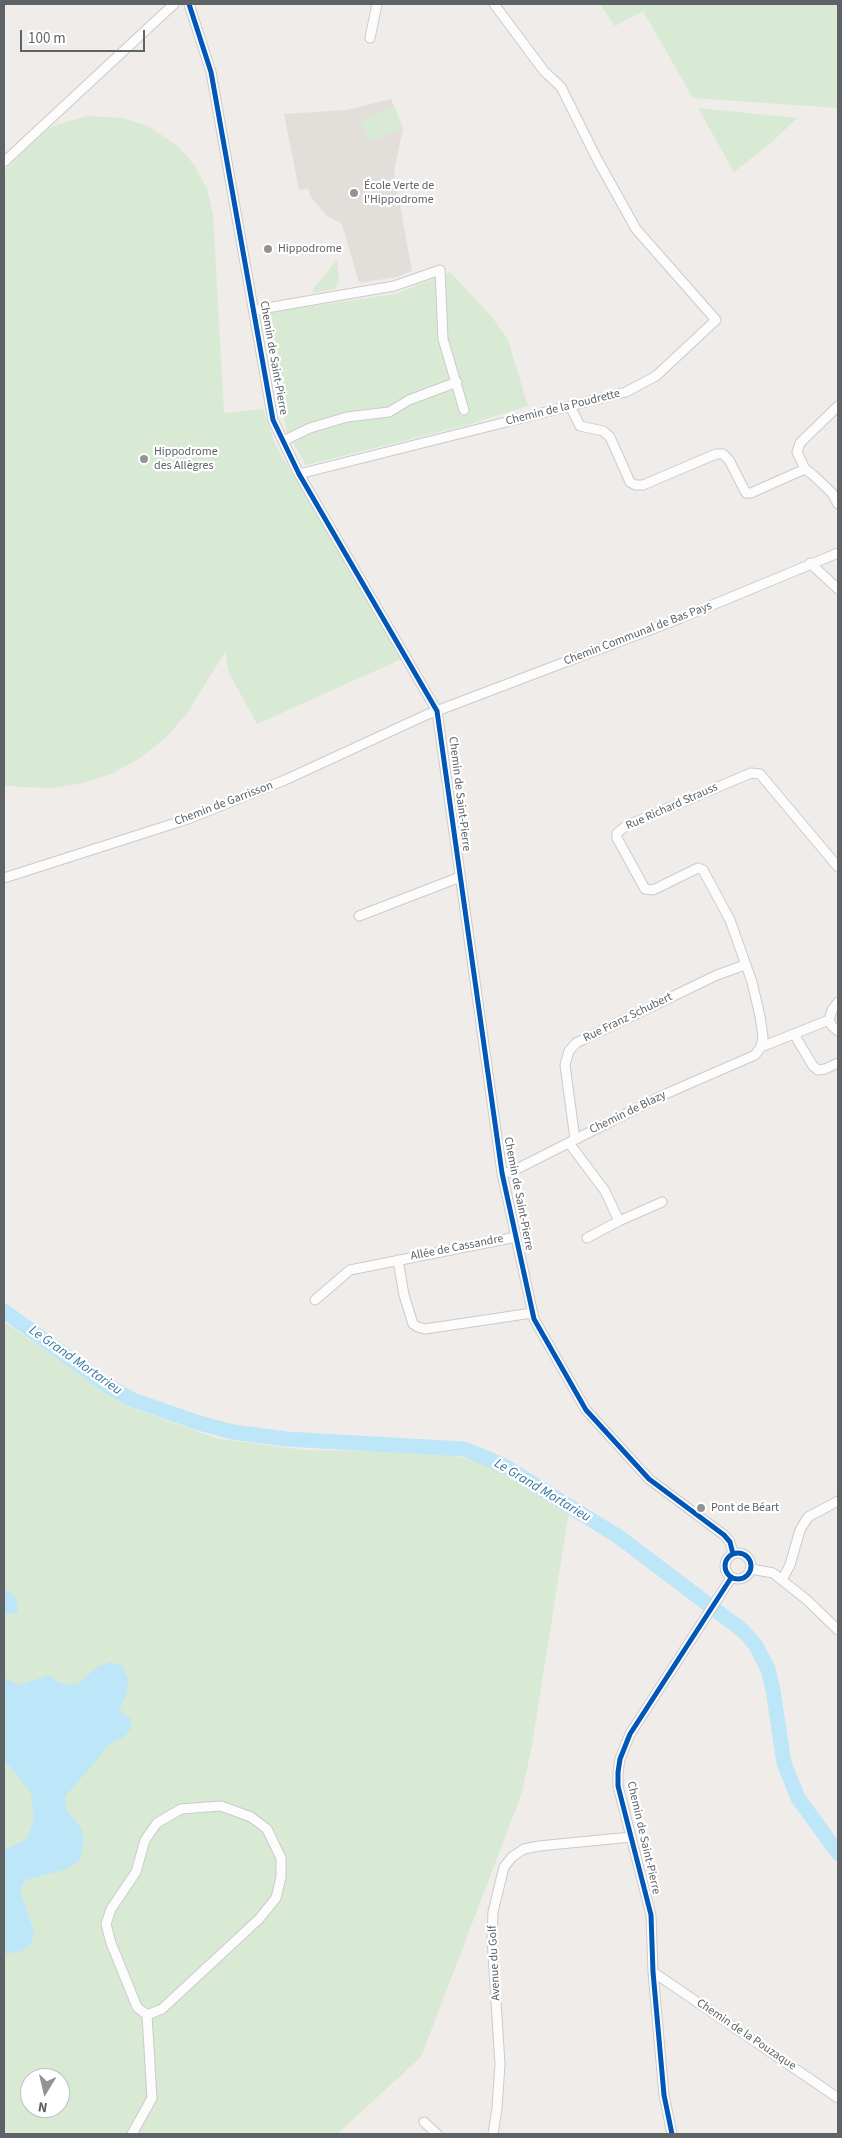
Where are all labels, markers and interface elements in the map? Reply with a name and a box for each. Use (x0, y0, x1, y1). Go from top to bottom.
scale bar (22, 20, 148, 52)
text: 100 m (28, 28, 66, 49)
place label: École Verte de l'Hippodrome (364, 179, 434, 207)
marker: École Verte de l'Hippodrome (348, 187, 360, 199)
place label: Hippodrome (278, 242, 342, 256)
marker: Hippodrome (262, 243, 274, 255)
street label: Chemin de Saint-Pierre (256, 300, 290, 416)
street label: Chemin de la Poudrette (504, 387, 622, 429)
place label: Hippodrome des Allègres (154, 445, 218, 473)
marker: Hippodrome des Allègres (138, 453, 150, 465)
street label: Chemin Communal de Bas Pays (562, 599, 714, 669)
street label: Chemin de Saint-Pierre (445, 736, 473, 852)
street label: Chemin de Garrisson (173, 779, 275, 829)
street label: Rue Richard Strauss (624, 780, 720, 834)
street label: Rue Franz Schubert (581, 990, 675, 1046)
street label: Chemin de Blazy (588, 1088, 668, 1138)
street label: Chemin de Saint-Pierre (500, 1136, 536, 1252)
street label: Allée de Cassandre (409, 1232, 505, 1264)
water label: Le Grand Mortarieu (25, 1323, 125, 1399)
water label: Le Grand Mortarieu (491, 1456, 593, 1526)
place label: Pont de Béart (711, 1501, 779, 1515)
marker: Pont de Béart (695, 1502, 707, 1514)
street label: Chemin de Saint-Pierre (623, 1780, 663, 1896)
street label: Avenue du Golf (486, 1925, 504, 2001)
street label: Chemin de la Pouzaque (693, 1996, 799, 2074)
north arrow (20, 2068, 70, 2118)
text: N (37, 2096, 49, 2117)

